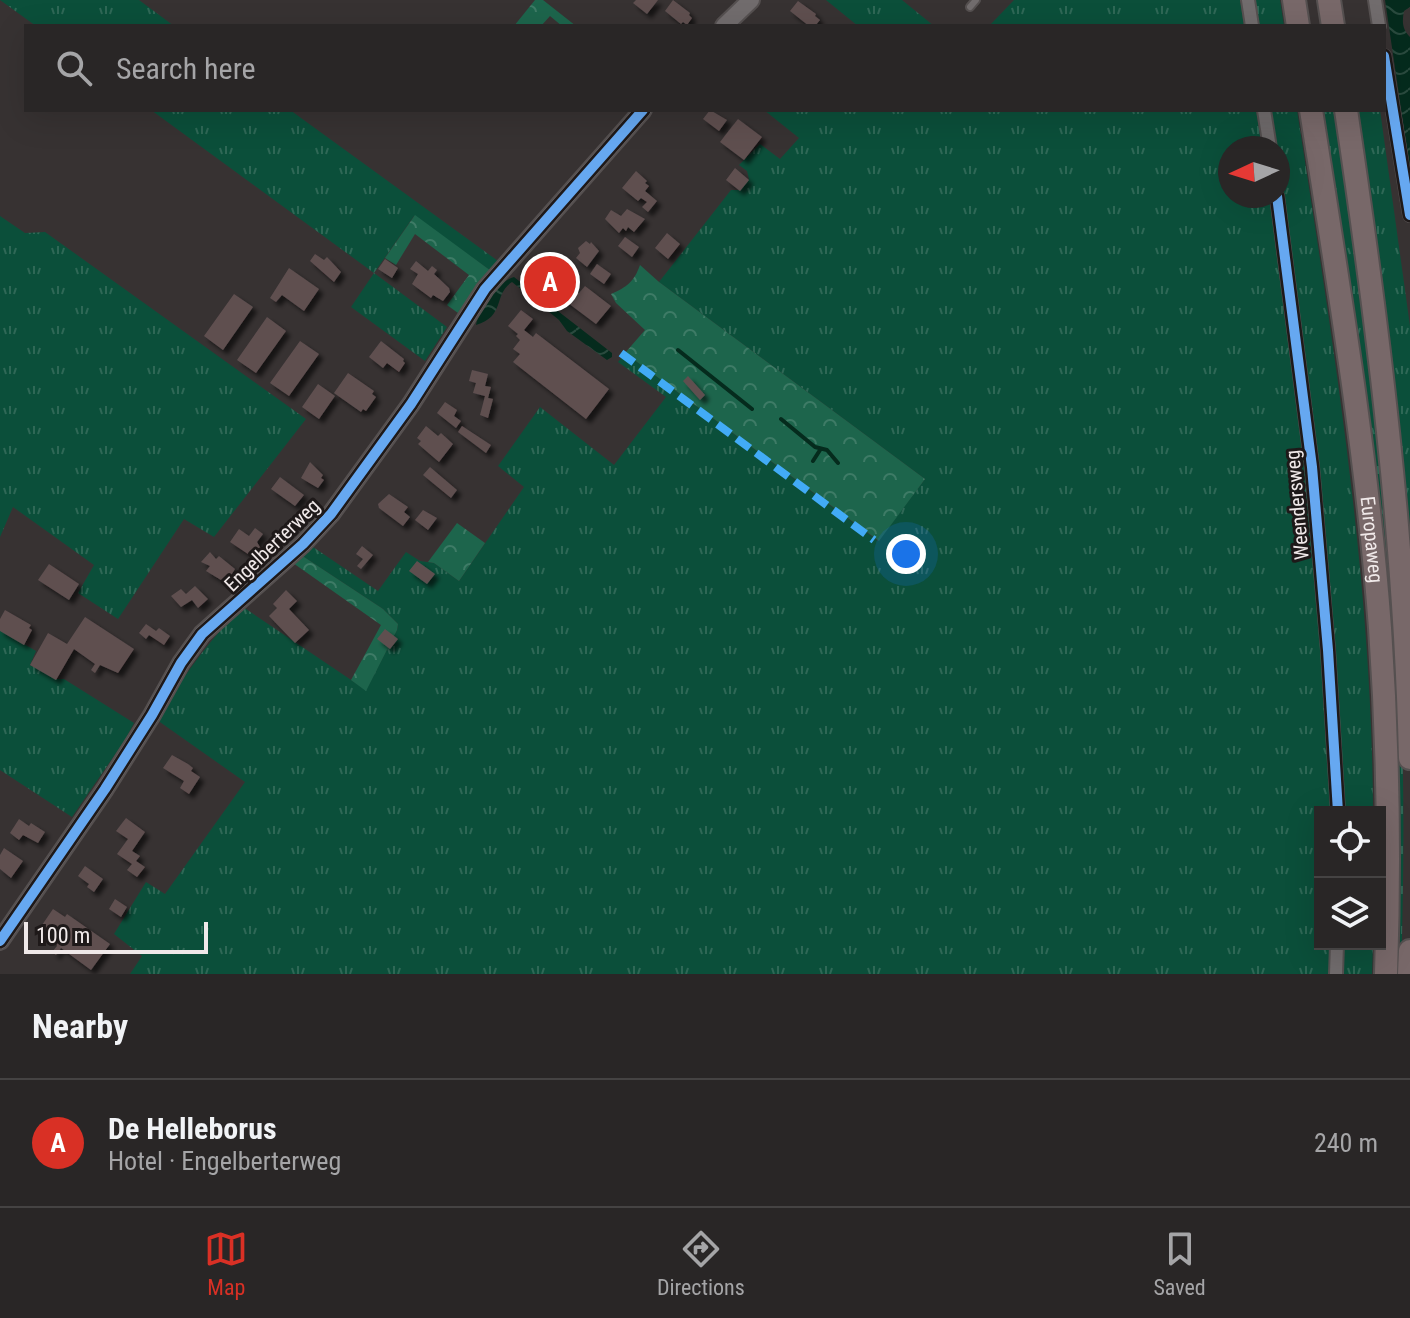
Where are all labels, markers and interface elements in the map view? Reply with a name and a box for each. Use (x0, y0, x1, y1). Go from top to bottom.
search box (24, 24, 1386, 112)
icon: search (52, 46, 96, 90)
text: Search here (116, 51, 256, 86)
north arrow (1218, 136, 1290, 208)
pin: A (524, 252, 576, 312)
street label: Weendersweg (1280, 449, 1314, 561)
street label: Engelberterweg (219, 494, 325, 596)
street label: Europaweg (1355, 495, 1388, 584)
your location (886, 534, 926, 574)
map controls (1314, 806, 1386, 950)
button: locate (1314, 806, 1386, 878)
button: layers (1314, 878, 1386, 950)
scale bar (24, 918, 208, 954)
text: 100 m (36, 923, 90, 948)
text: Nearby (32, 1006, 128, 1046)
text: De Helleborus (108, 1111, 277, 1146)
text: A (50, 1128, 66, 1158)
text: 240 m (1314, 1128, 1378, 1158)
text: Hotel · Engelberterweg (108, 1146, 341, 1176)
tab: Map (204, 1227, 248, 1300)
tab: Directions (657, 1227, 745, 1300)
tab: Saved (1153, 1227, 1206, 1300)

